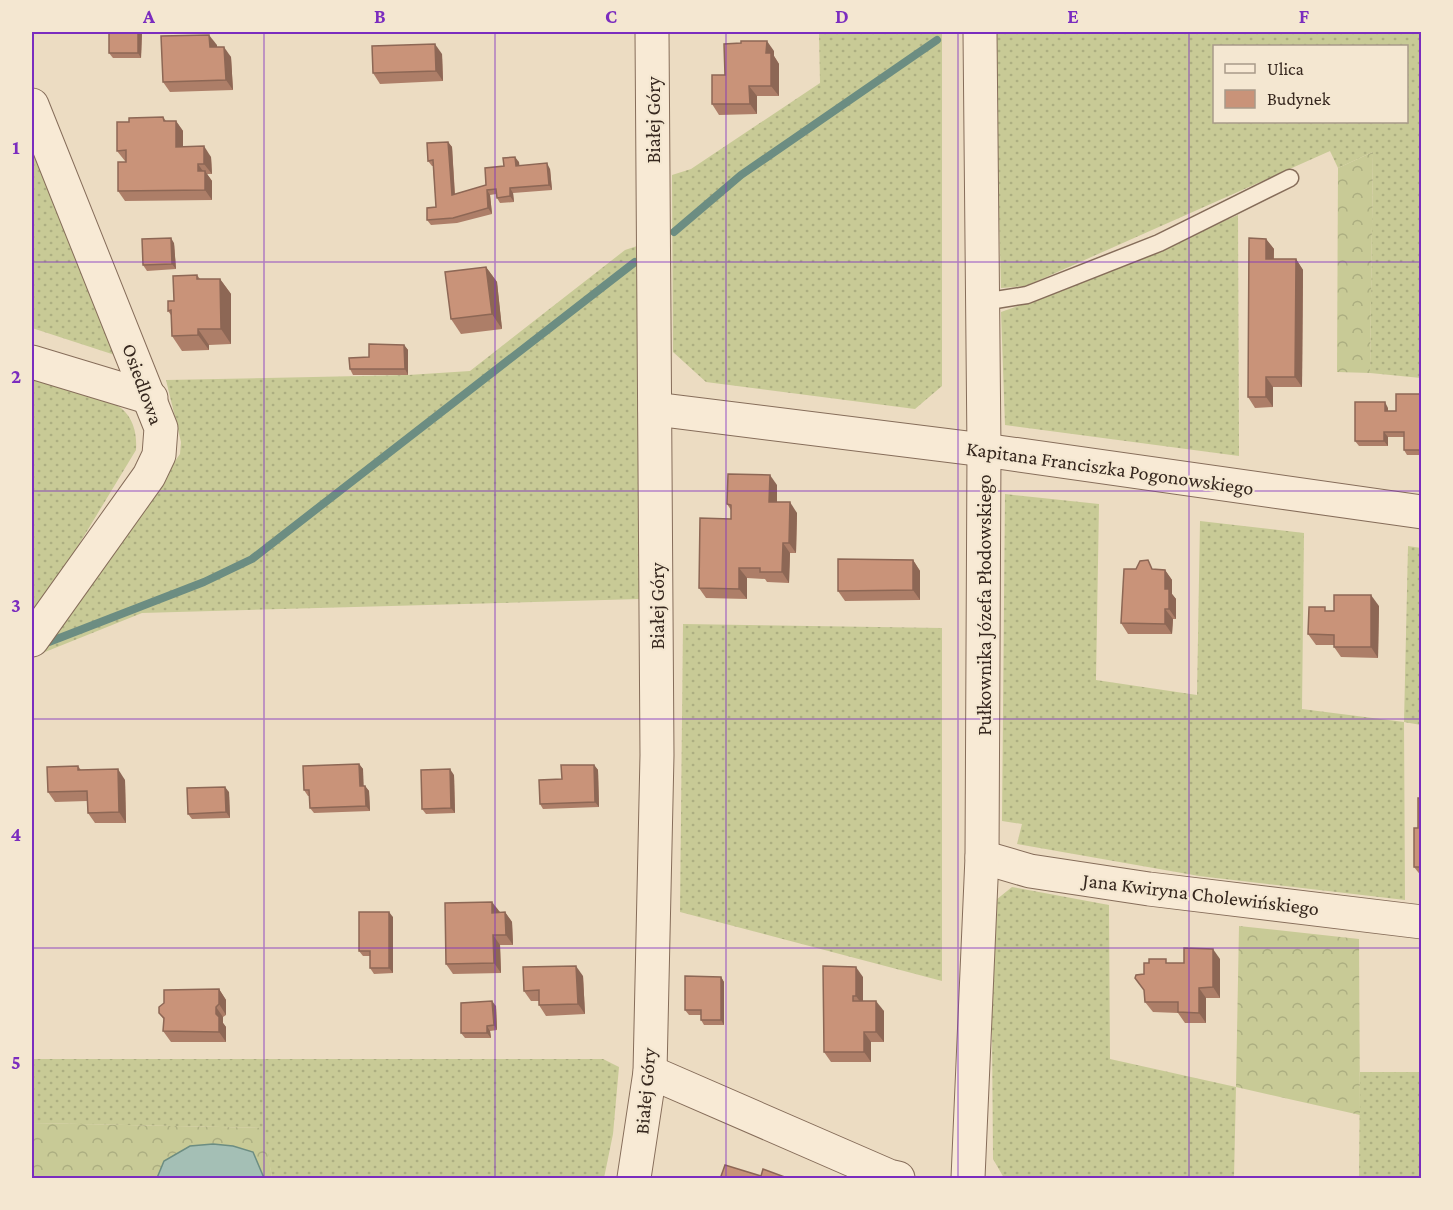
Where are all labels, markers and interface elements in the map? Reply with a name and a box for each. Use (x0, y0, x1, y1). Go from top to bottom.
text: A (142, 5, 156, 27)
text: B (374, 5, 386, 27)
text: C (605, 5, 617, 27)
text: D (835, 5, 849, 27)
text: E (1067, 5, 1079, 27)
text: F (1299, 5, 1310, 27)
legend (1213, 45, 1408, 123)
text: Ulica (1267, 59, 1304, 79)
street label: Białej Góry (642, 76, 665, 164)
text: Budynek (1267, 89, 1331, 109)
text: 1 (12, 136, 20, 158)
street label: Osiedlowa (118, 340, 168, 428)
text: 2 (11, 365, 21, 387)
street label: Kapitana Franciszka Pogonowskiego (965, 437, 1255, 500)
street label: Pułkownika Józefa Płodowskiego (973, 474, 996, 736)
street label: Białej Góry (646, 562, 669, 650)
text: 3 (11, 594, 21, 616)
text: 4 (11, 823, 22, 845)
street label: Jana Kwiryna Cholewińskiego (1079, 868, 1320, 920)
street label: Białej Góry (630, 1046, 661, 1135)
text: 5 (11, 1051, 21, 1073)

